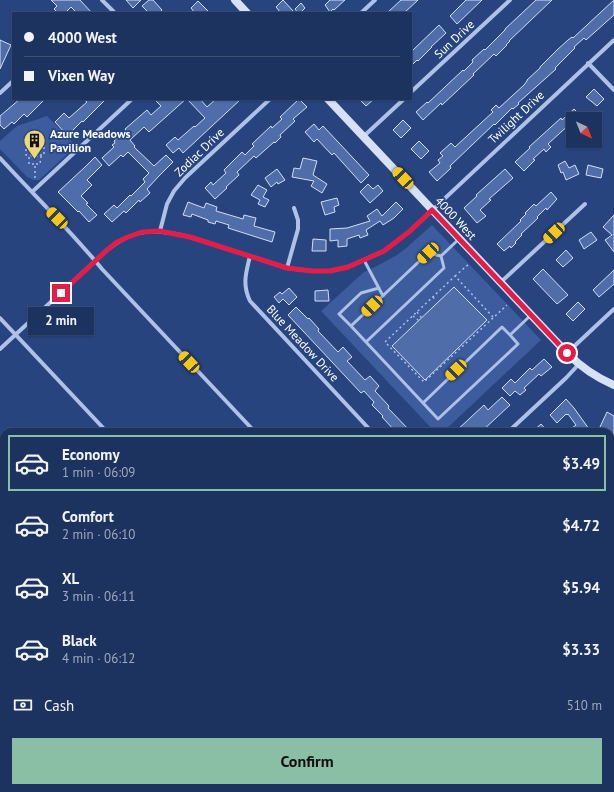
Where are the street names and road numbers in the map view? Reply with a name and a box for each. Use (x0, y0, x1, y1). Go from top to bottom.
street label: Sun Drive (431, 17, 477, 61)
street label: Twilight Drive (485, 87, 547, 147)
street label: Zodiac Drive (171, 125, 227, 179)
street label: 4000 West (432, 193, 480, 243)
street label: Blue Meadow Drive (264, 302, 342, 384)

